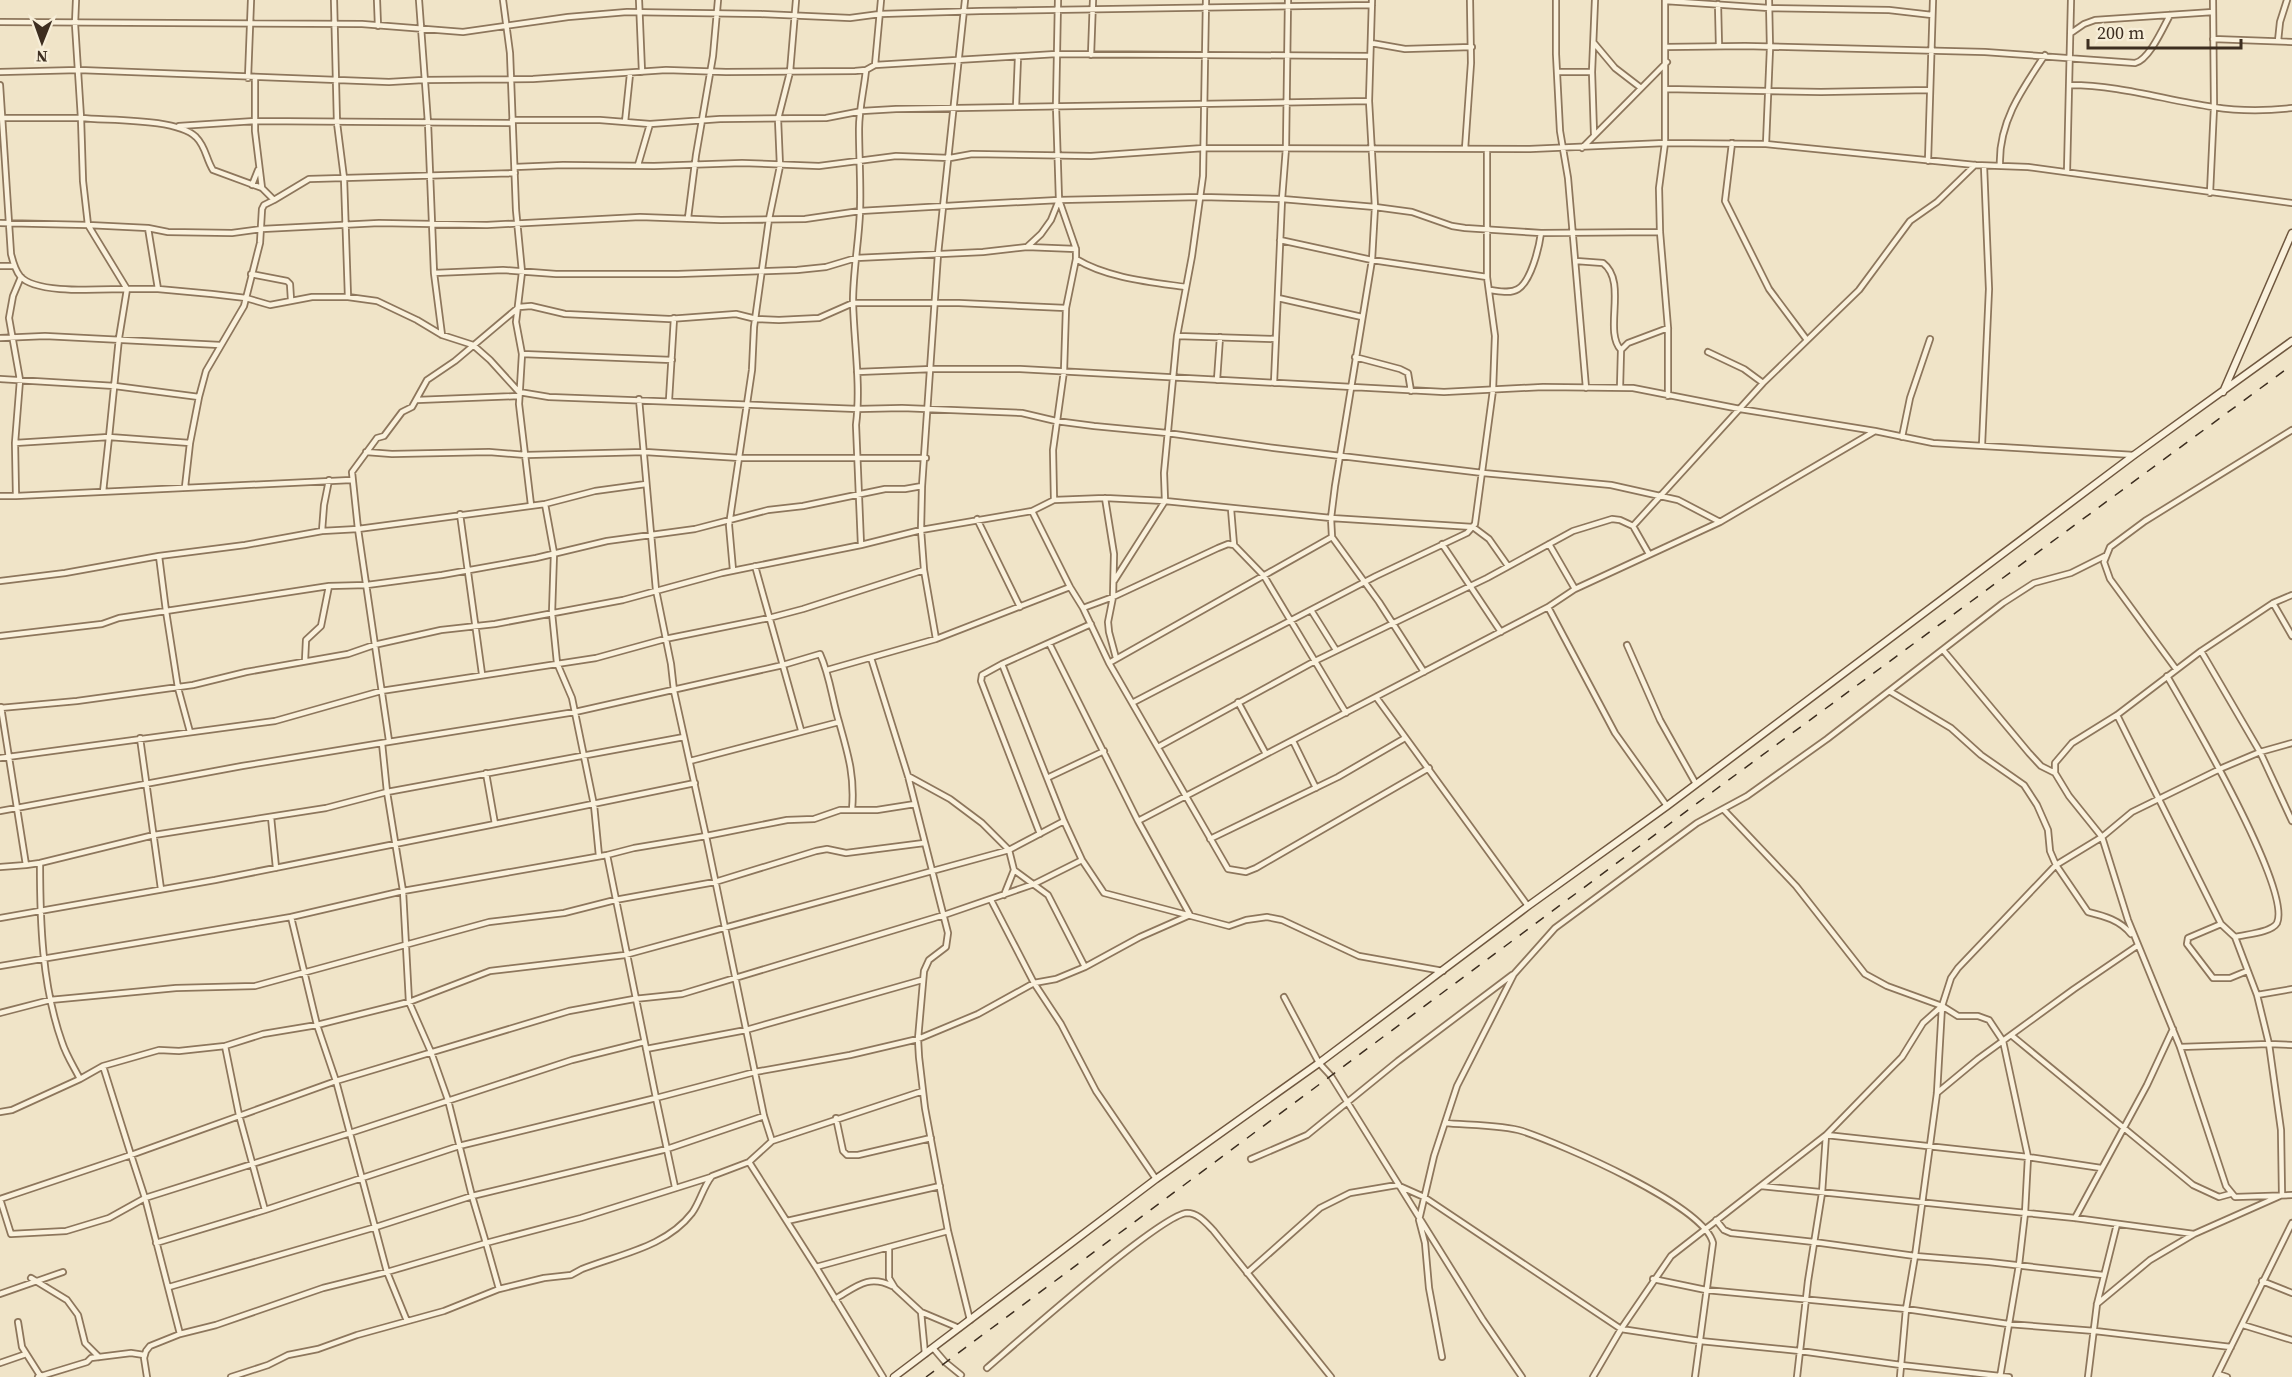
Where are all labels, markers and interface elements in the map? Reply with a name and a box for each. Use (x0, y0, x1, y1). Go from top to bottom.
north arrow (12, 12, 72, 72)
scale bar (2088, 12, 2241, 50)
text: 200 m (2097, 20, 2144, 45)
text: N (35, 46, 48, 68)

